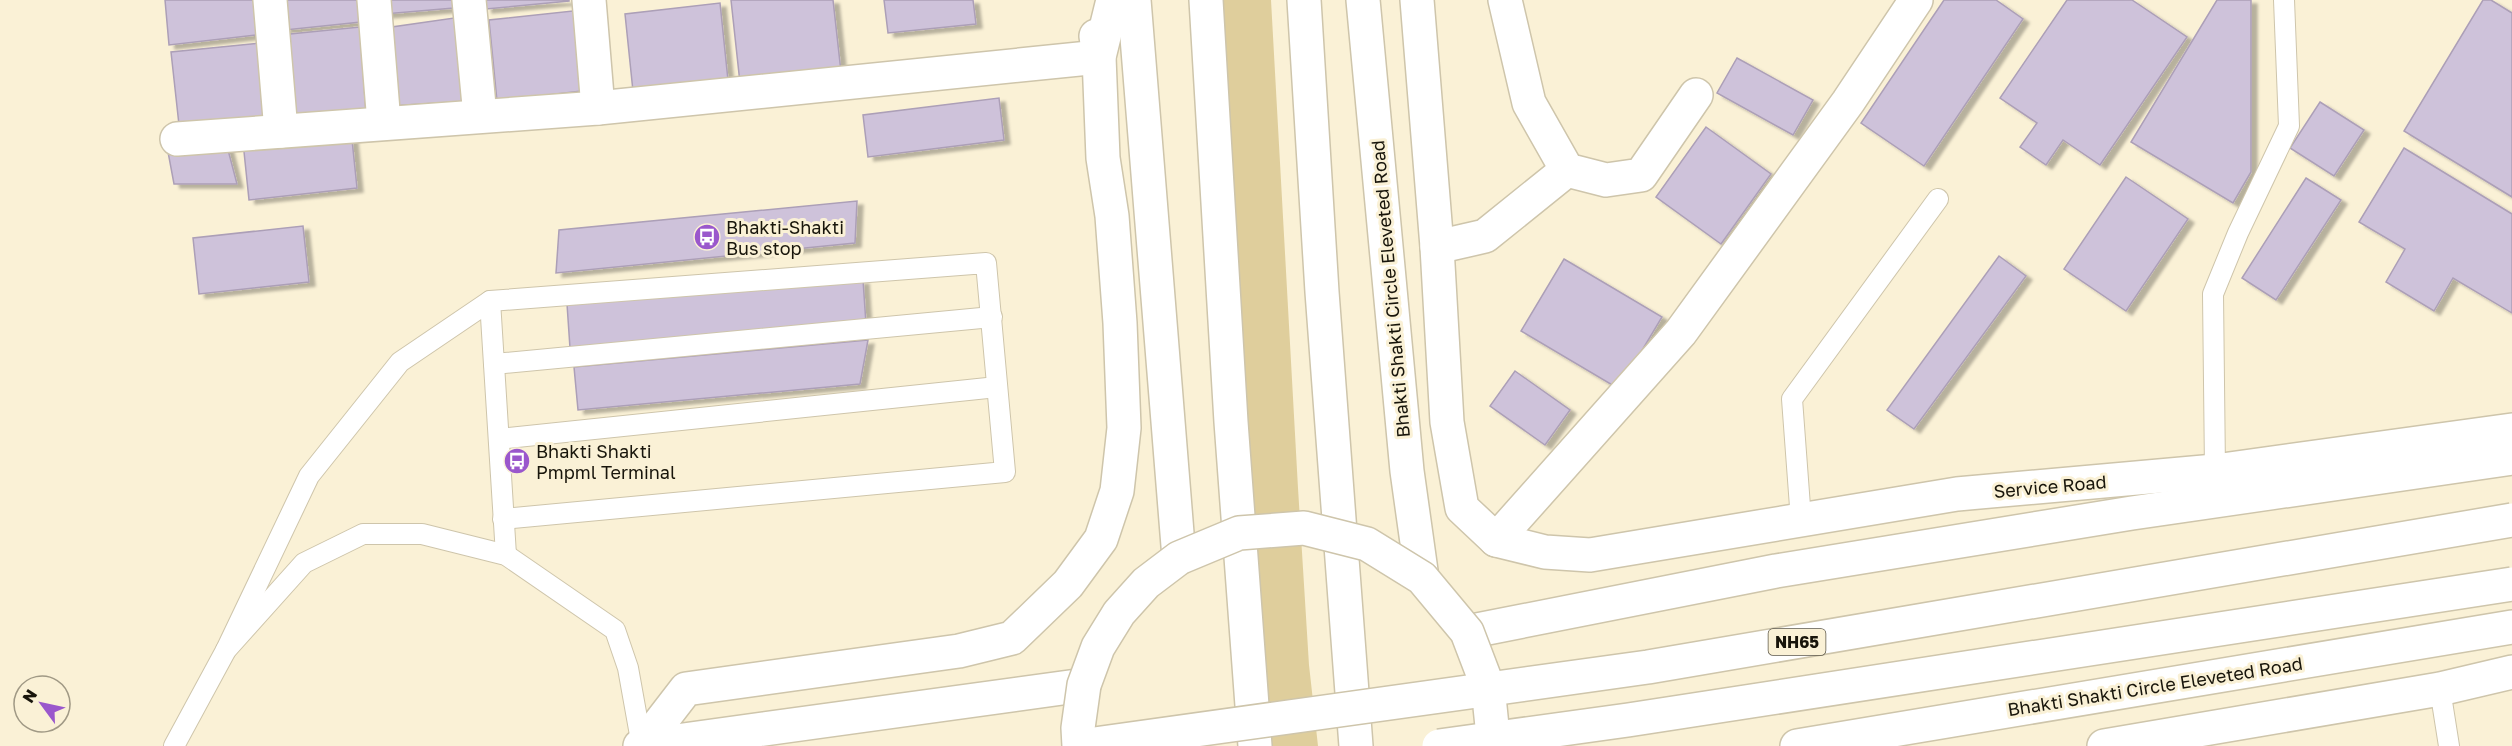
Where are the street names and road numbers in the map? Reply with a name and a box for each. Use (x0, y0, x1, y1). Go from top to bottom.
street label: Bhakti Shakti Circle Eleveted Road (1366, 139, 1414, 439)
street label: Service Road (1993, 470, 2107, 502)
road number: NH65 (1768, 629, 1826, 655)
street label: Bhakti Shakti Circle Eleveted Road (2006, 652, 2304, 720)

